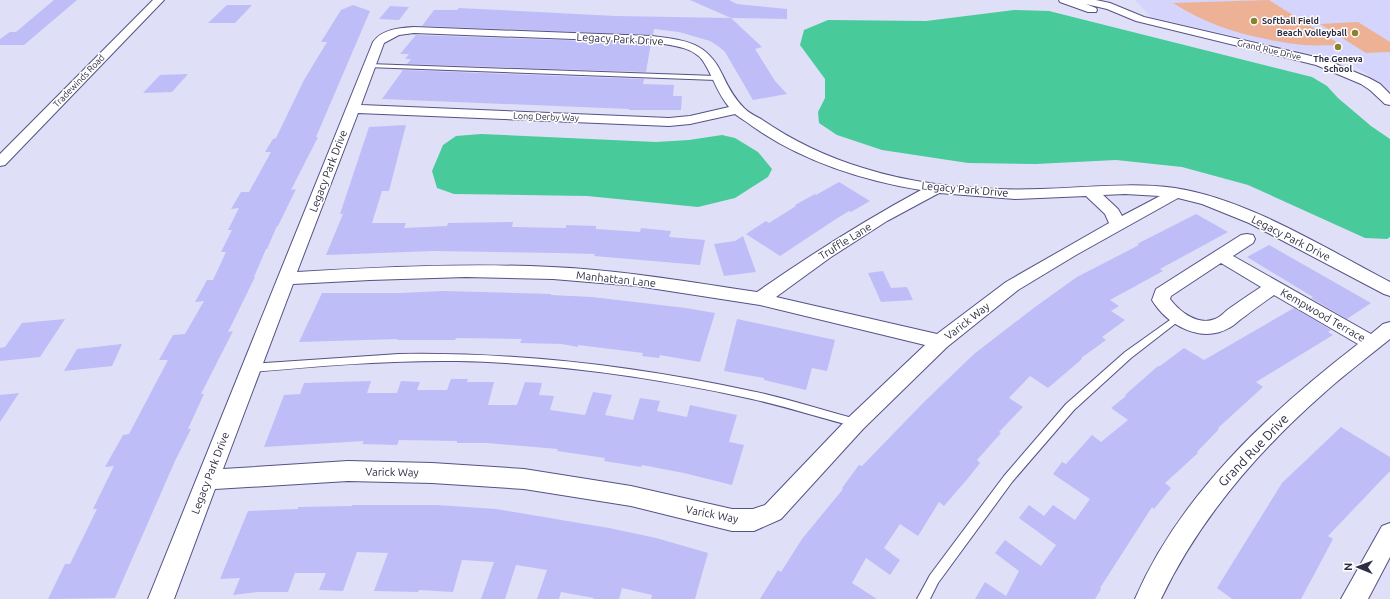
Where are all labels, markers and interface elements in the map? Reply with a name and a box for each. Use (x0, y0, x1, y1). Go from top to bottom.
marker: Softball Field (1249, 16, 1259, 26)
place label: Softball Field (1262, 16, 1319, 26)
place label: Beach Volleyball (1277, 28, 1347, 38)
marker: Beach Volleyball (1350, 28, 1360, 38)
street label: Legacy Park Drive (576, 31, 664, 47)
street label: Grand Rue Drive (1236, 38, 1302, 62)
marker: The Geneva School (1333, 42, 1343, 52)
street label: Tradewinds Road (51, 53, 107, 109)
place label: The Geneva School (1313, 54, 1363, 74)
street label: Long Derby Way (513, 111, 580, 123)
street label: Legacy Park Drive (307, 128, 349, 214)
street label: Legacy Park Drive (921, 179, 1009, 199)
street label: Legacy Park Drive (1249, 213, 1333, 263)
street label: Truffle Lane (817, 220, 873, 262)
street label: Manhattan Lane (576, 269, 656, 289)
street label: Kempwood Terrace (1279, 286, 1367, 344)
street label: Varick Way (942, 299, 992, 342)
street label: Grand Rue Drive (1215, 411, 1291, 489)
street label: Legacy Park Drive (189, 430, 231, 516)
street label: Varick Way (365, 466, 419, 478)
street label: Varick Way (685, 503, 740, 525)
north arrow (1338, 547, 1378, 587)
text: N (1342, 563, 1354, 571)

